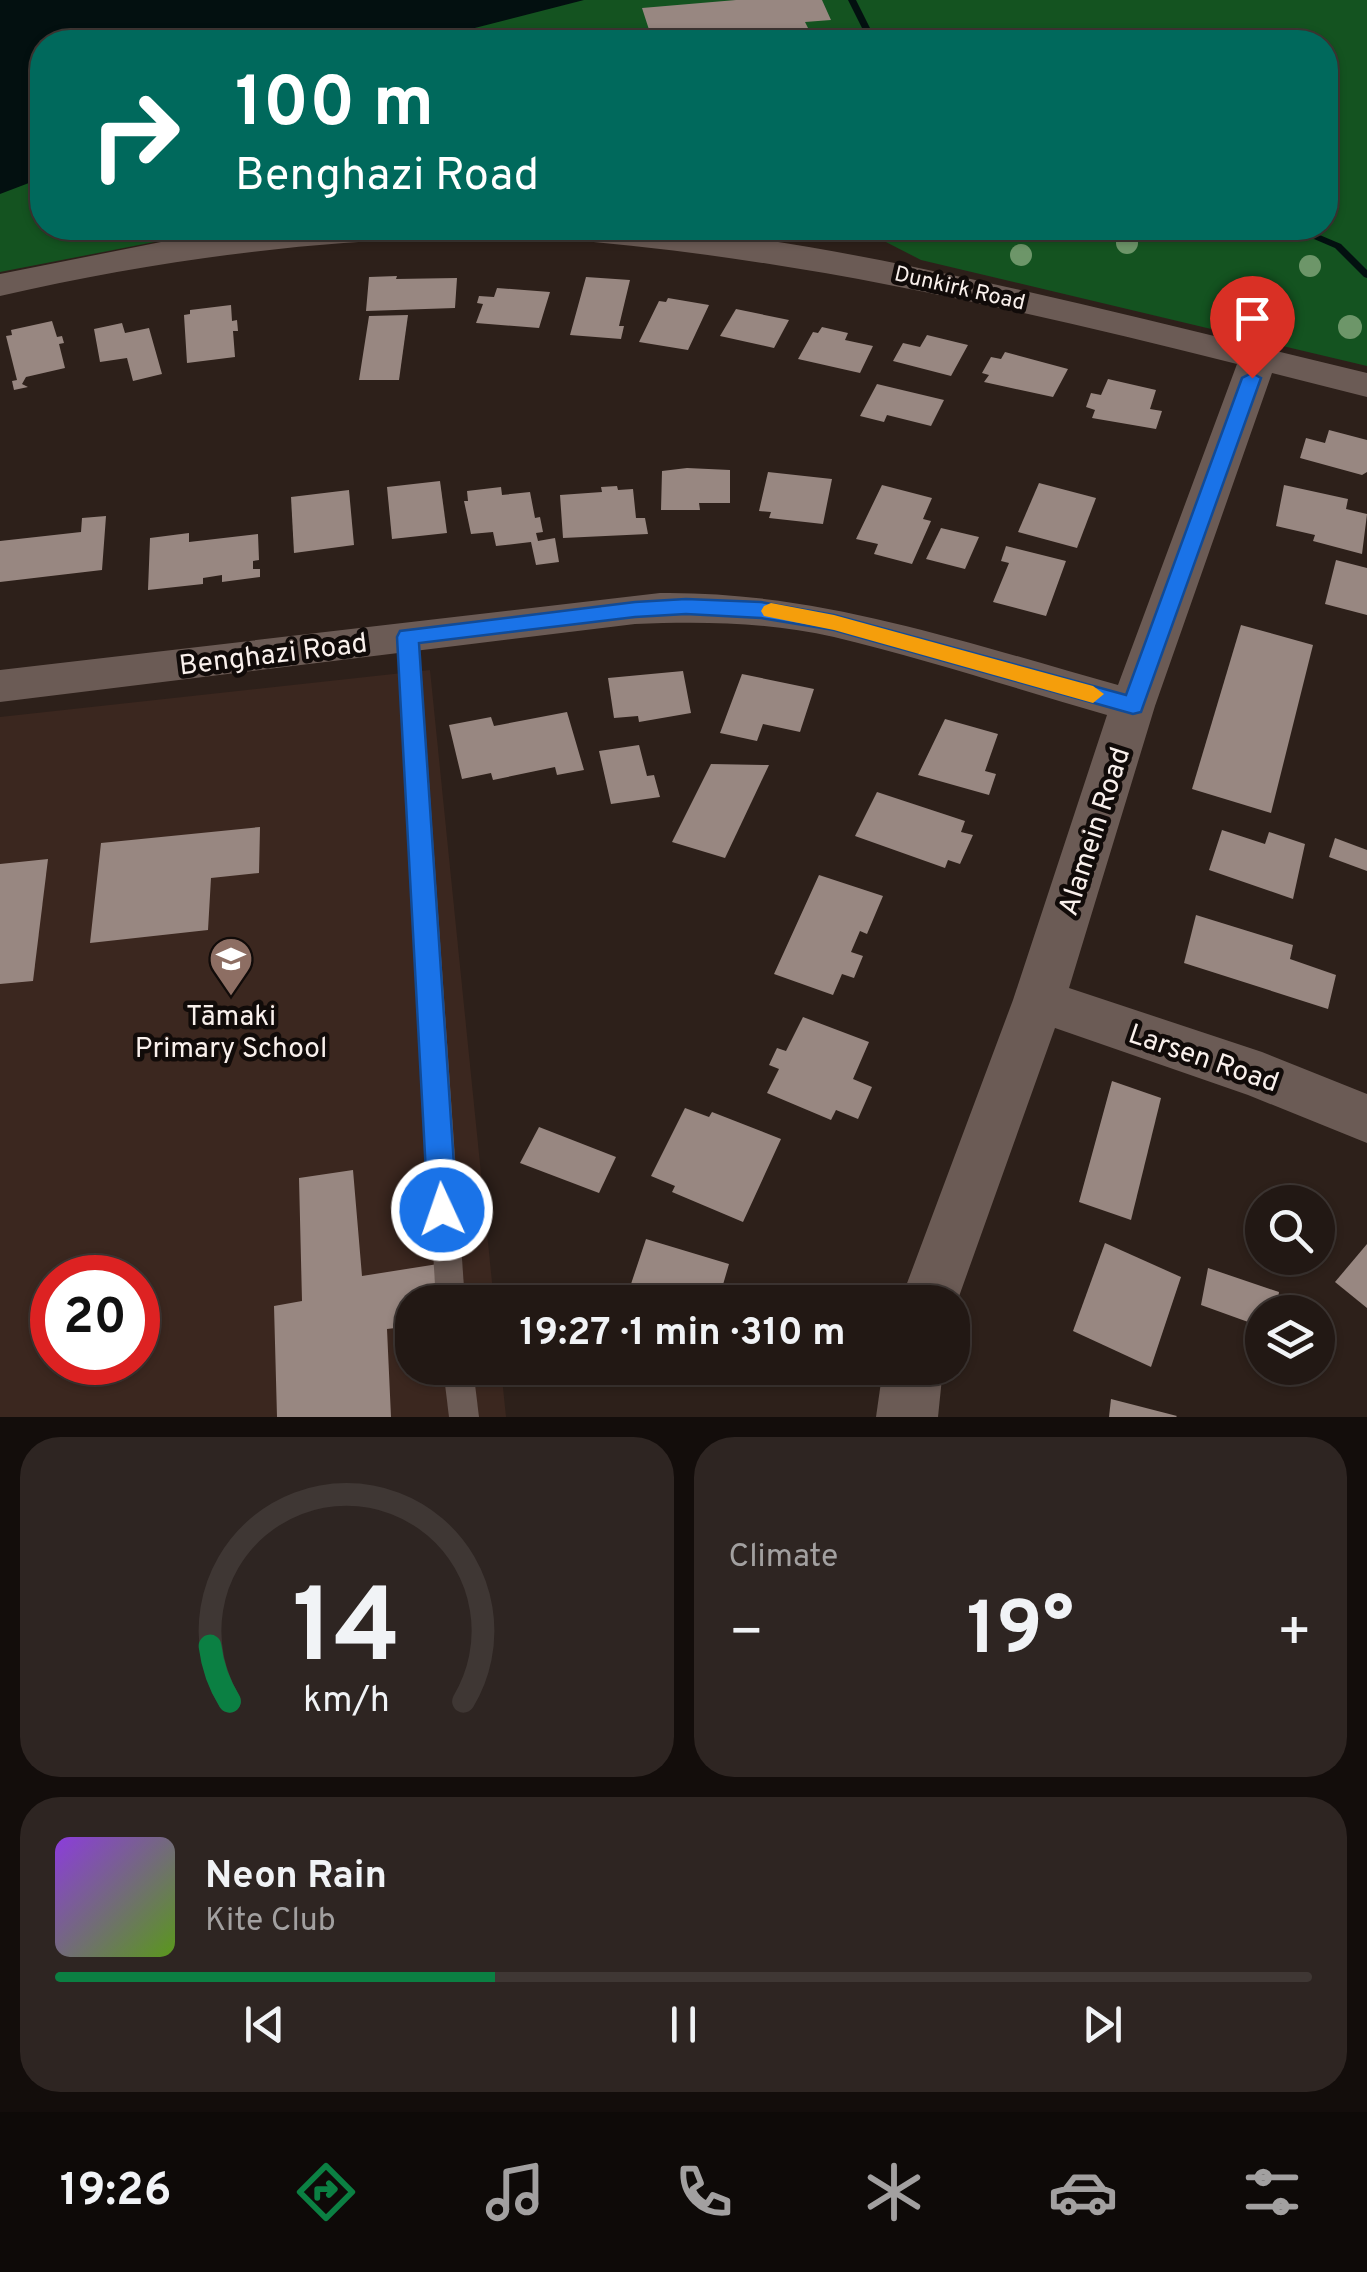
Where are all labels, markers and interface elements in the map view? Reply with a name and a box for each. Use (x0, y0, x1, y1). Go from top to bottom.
text: 100 m (235, 62, 434, 151)
icon: right (70, 70, 200, 200)
text: Benghazi Road (235, 149, 539, 206)
street label: Dunkirk Road (891, 261, 1027, 318)
pin (1210, 276, 1295, 379)
icon: arrive (1225, 291, 1280, 346)
street label: Benghazi Road (177, 627, 369, 685)
street label: Alamein Road (1052, 743, 1140, 921)
school or university icon: Tāmaki Primary School (208, 936, 254, 997)
place label: Tāmaki Primary School (135, 1000, 327, 1068)
street label: Larsen Road (1123, 1017, 1283, 1102)
position arrow (390, 1158, 494, 1262)
map controls (1245, 1185, 1335, 1385)
button: search (1245, 1185, 1335, 1275)
speed limit sign: 20 (30, 1255, 160, 1385)
button: layers (1245, 1295, 1335, 1385)
text: 19:27 · 1 min · 310 m (519, 1310, 846, 1359)
text: Climate (729, 1538, 838, 1578)
text: 14 (292, 1567, 401, 1699)
text: 19° (967, 1586, 1074, 1681)
text: − (729, 1600, 764, 1670)
text: + (1277, 1600, 1312, 1670)
text: km/h (303, 1679, 390, 1725)
text: Neon Rain (205, 1853, 387, 1902)
text: Kite Club (205, 1902, 336, 1942)
icon: previous (237, 1997, 292, 2052)
icon: pause (656, 1997, 711, 2052)
icon: next (1075, 1997, 1130, 2052)
icon: directions (291, 2157, 361, 2227)
icon: music (480, 2157, 550, 2227)
icon: phone (669, 2157, 739, 2227)
icon: climate (859, 2157, 929, 2227)
icon: car (1048, 2157, 1118, 2227)
icon: filters (1237, 2157, 1307, 2227)
text: 19:26 (60, 2164, 171, 2221)

